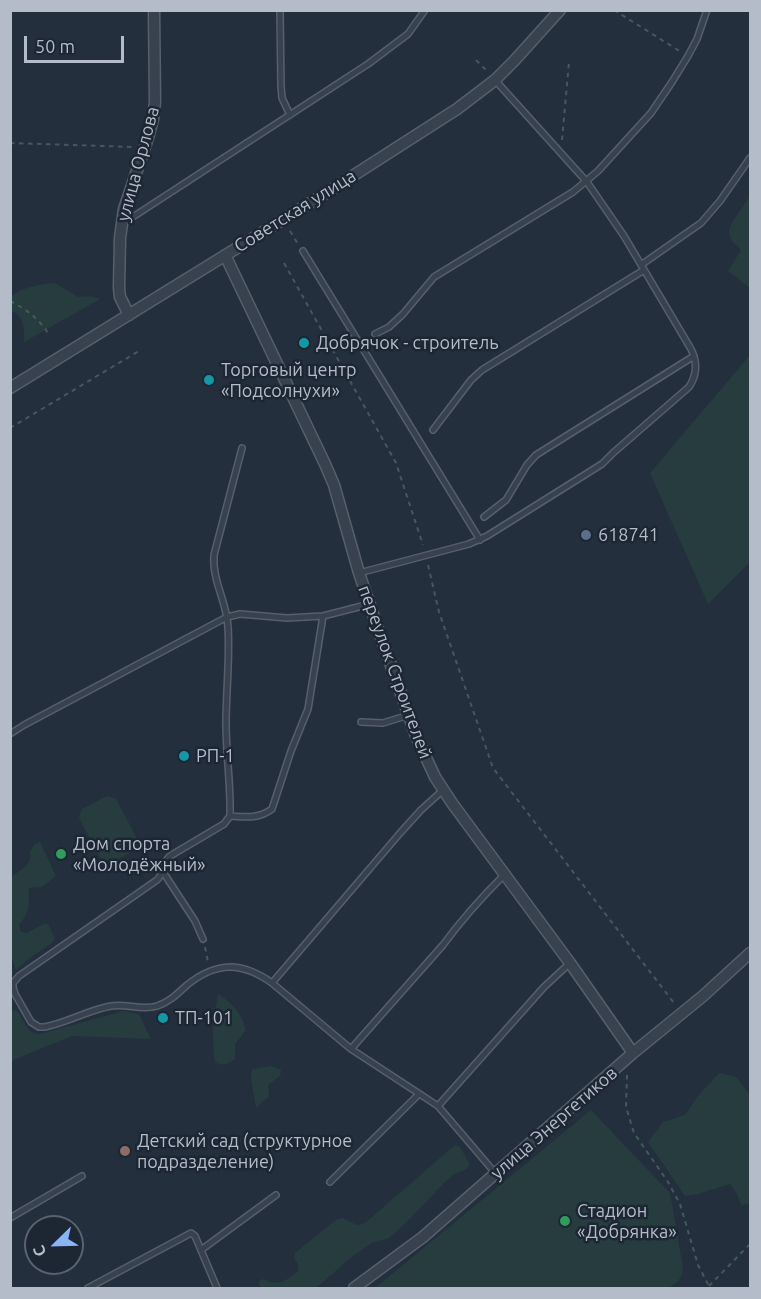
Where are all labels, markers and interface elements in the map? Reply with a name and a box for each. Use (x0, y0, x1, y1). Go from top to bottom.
scale bar (27, 24, 128, 62)
text: 50 m (35, 36, 75, 56)
street label: улица Орлова (112, 104, 164, 224)
street label: Советская улица (230, 165, 360, 257)
place label: Добрячок - строитель (316, 332, 499, 354)
marker: Добрячок - строитель (297, 336, 311, 350)
place label: Торговый центр «Подсолнухи» (221, 359, 357, 401)
marker: Торговый центр «Подсолнухи» (202, 373, 216, 387)
place label: 618741 (598, 524, 659, 546)
marker: 618741 (579, 528, 593, 542)
street label: переулок Строителей (354, 582, 436, 762)
place label: РП-1 (196, 745, 235, 767)
marker: РП-1 (177, 749, 191, 763)
place label: Дом спорта «Молодёжный» (73, 833, 205, 876)
marker: Дом спорта «Молодёжный» (54, 847, 68, 861)
place label: ТП-101 (175, 1007, 233, 1029)
marker: ТП-101 (156, 1011, 170, 1025)
street label: улица Энергетиков (486, 1062, 622, 1184)
place label: Детский сад (структурное подразделение) (137, 1130, 352, 1172)
marker: Детский сад (структурное подразделение) (118, 1144, 132, 1158)
place label: Стадион «Добрянка» (577, 1200, 677, 1242)
marker: Стадион «Добрянка» (558, 1214, 572, 1228)
north arrow (24, 1215, 84, 1275)
text: С (29, 1243, 50, 1259)

